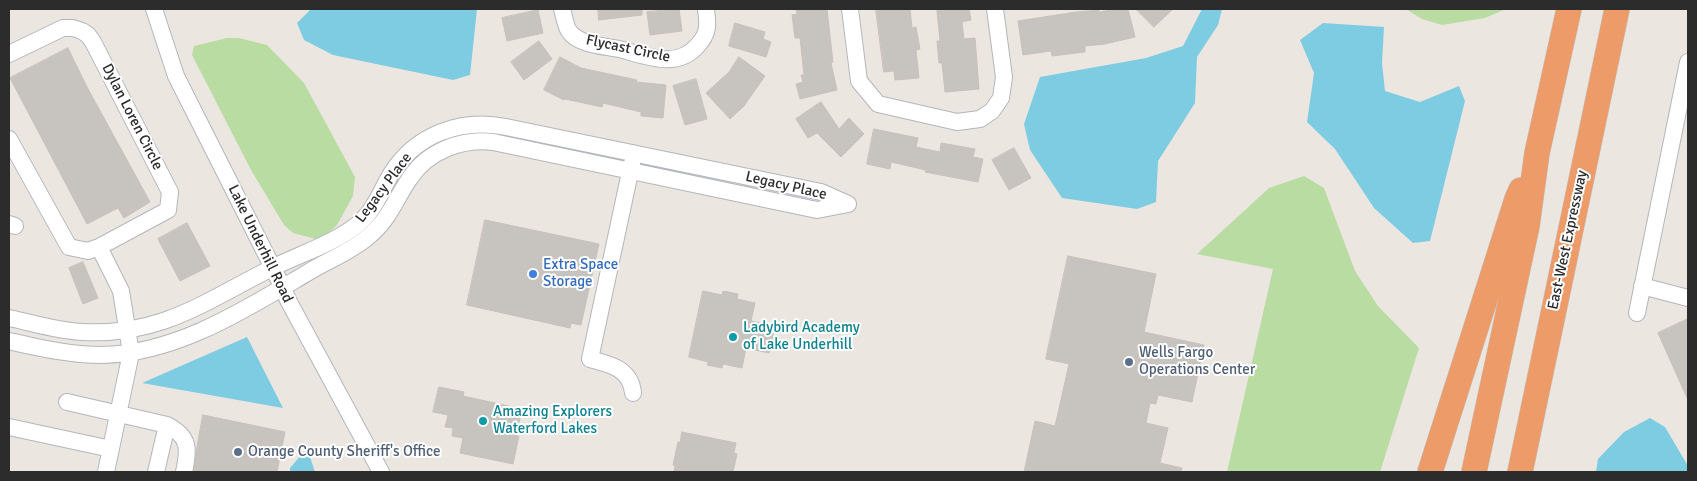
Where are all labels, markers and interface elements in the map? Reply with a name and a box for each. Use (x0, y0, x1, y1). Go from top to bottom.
street label: Flycast Circle (584, 31, 672, 67)
street label: Dylan Loren Circle (97, 61, 167, 173)
street label: Legacy Place (352, 150, 416, 226)
street label: Legacy Place (744, 168, 828, 204)
street label: East-West Expressway (1544, 169, 1592, 311)
street label: Lake Underhill Road (224, 182, 296, 306)
place label: Extra Space Storage (543, 256, 618, 291)
marker: Extra Space Storage (527, 268, 539, 280)
place label: Ladybird Academy of Lake Underhill (743, 319, 860, 354)
marker: Ladybird Academy of Lake Underhill (727, 331, 739, 343)
place label: Wells Fargo Operations Center (1139, 344, 1255, 379)
marker: Wells Fargo Operations Center (1123, 356, 1135, 368)
place label: Amazing Explorers Waterford Lakes (493, 403, 612, 438)
marker: Amazing Explorers Waterford Lakes (477, 415, 489, 427)
place label: Orange County Sheriff's Office (248, 443, 441, 461)
marker: Orange County Sheriff's Office (232, 446, 244, 458)

